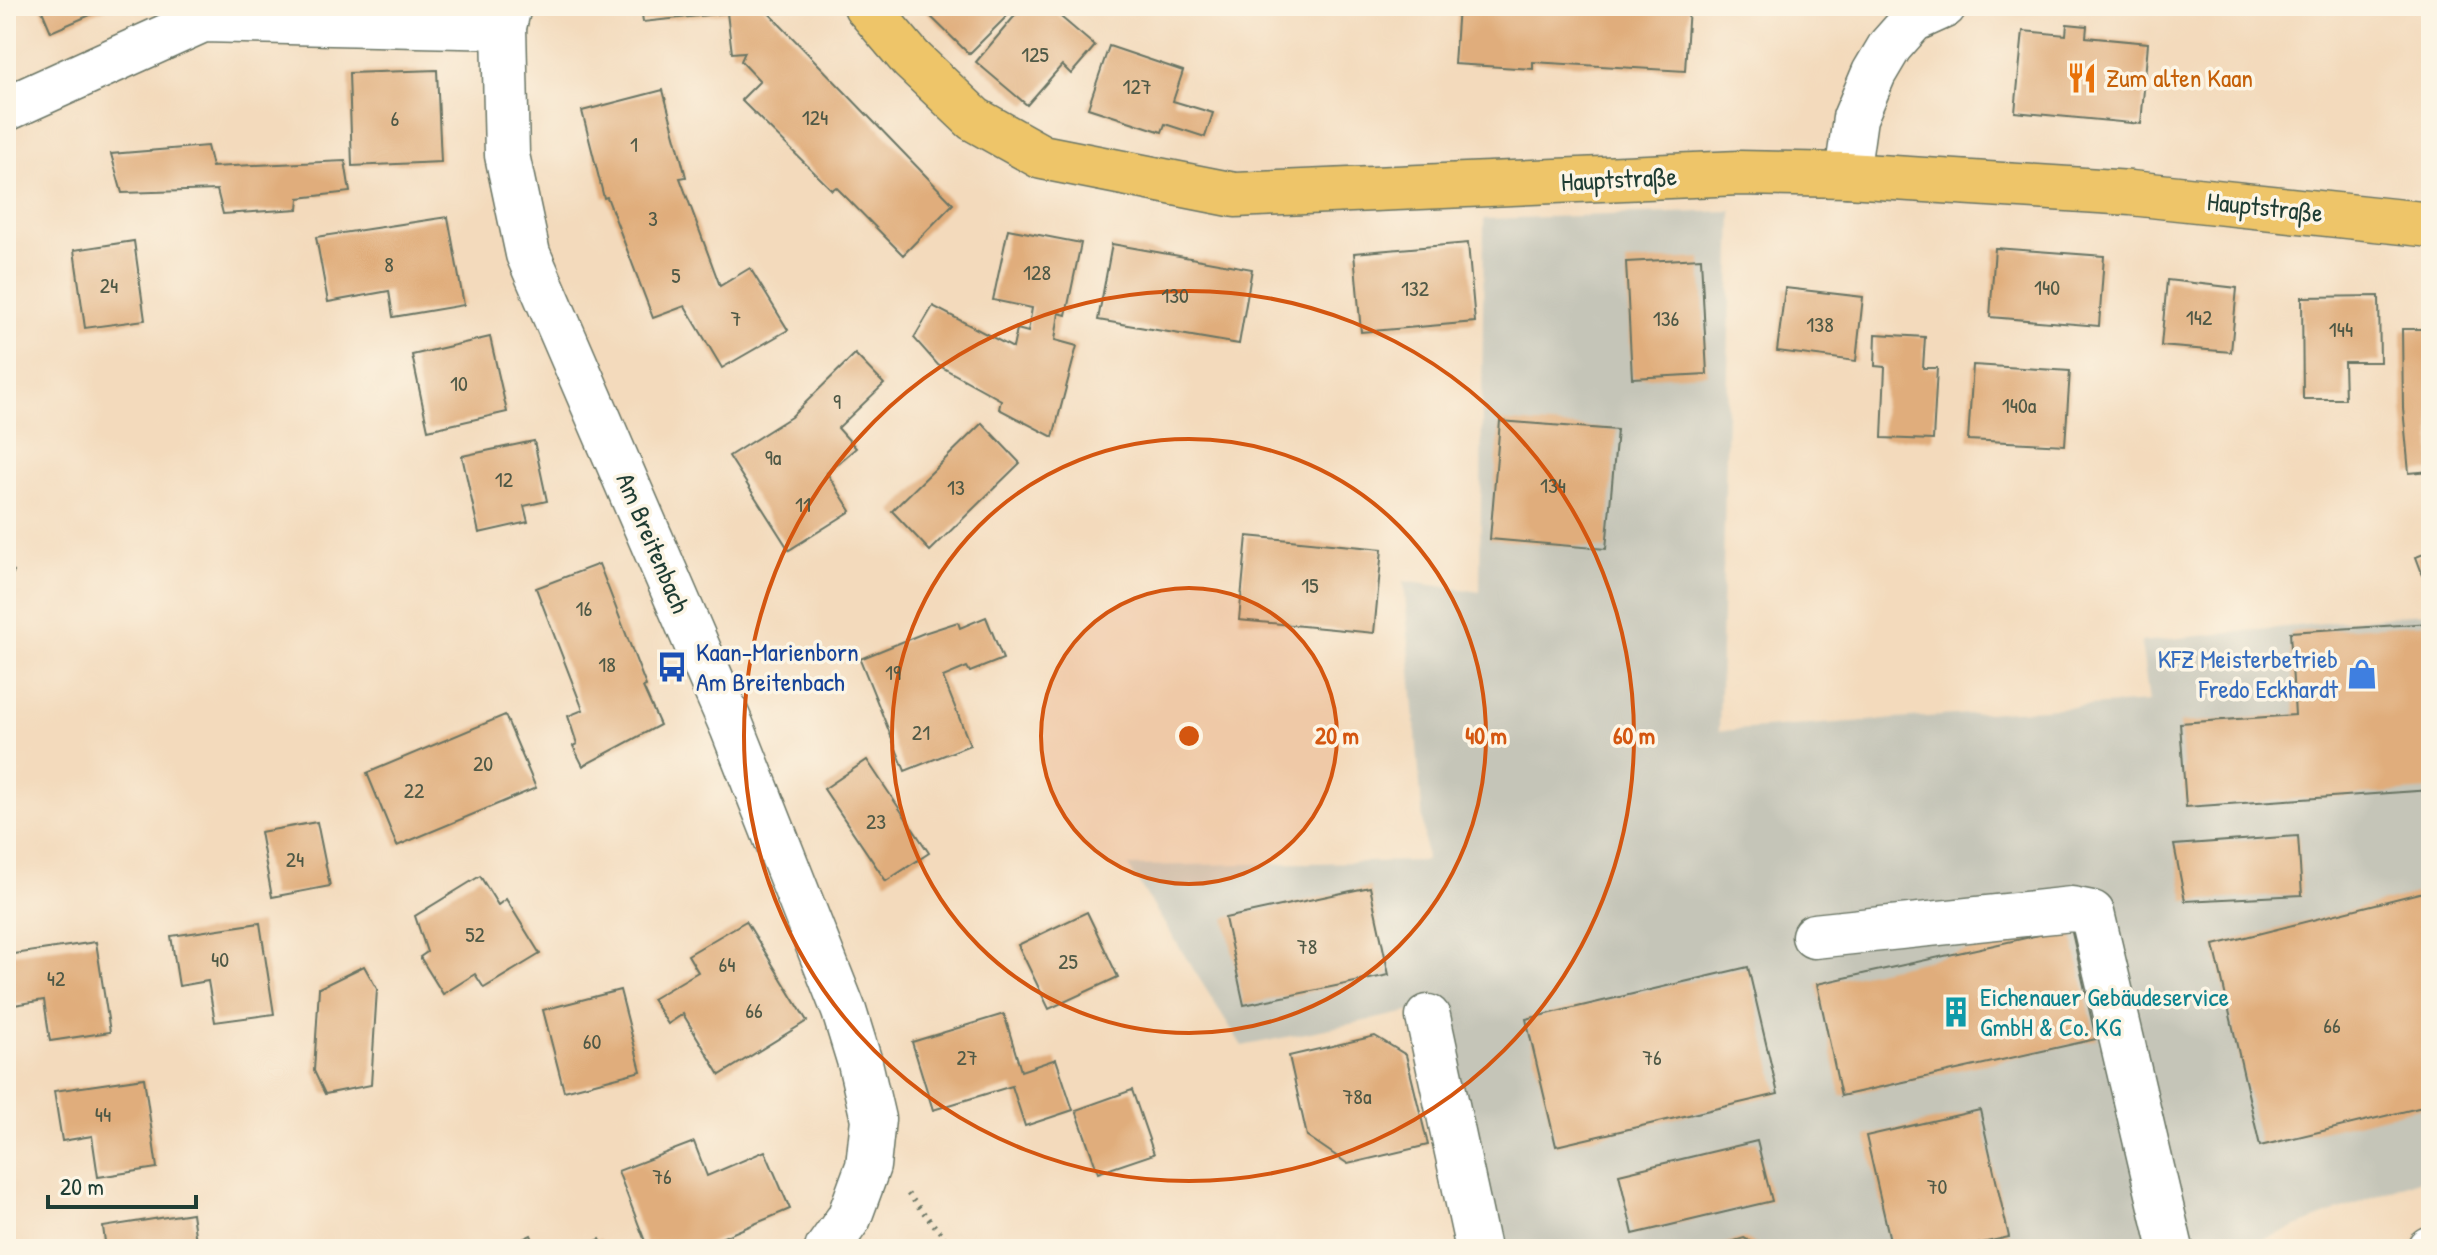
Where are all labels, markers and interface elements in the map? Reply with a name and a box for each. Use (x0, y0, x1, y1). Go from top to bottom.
house number: 125 (1021, 39, 1049, 69)
place label: Zum alten Kaan (2106, 60, 2253, 95)
restaurant icon: Zum alten Kaan (2065, 61, 2099, 95)
house number: 127 (1122, 71, 1152, 101)
house number: 124 (802, 102, 828, 132)
house number: 6 (391, 103, 400, 133)
house number: 1 (630, 129, 638, 159)
street label: Hauptstraße (1560, 158, 1678, 199)
street label: Hauptstraße (2205, 183, 2325, 230)
house number: 3 (648, 203, 658, 233)
house number: 8 (384, 249, 394, 279)
house number: 128 (1023, 257, 1051, 287)
house number: 5 (671, 260, 681, 290)
house number: 24 (100, 270, 118, 300)
house number: 140 (2034, 272, 2060, 302)
house number: 132 (1401, 273, 1430, 303)
house number: 130 (1161, 280, 1189, 310)
house number: 142 (2186, 302, 2213, 332)
house number: 7 (731, 303, 741, 333)
house number: 136 (1653, 303, 1680, 333)
house number: 138 (1806, 309, 1834, 339)
house number: 144 (2329, 314, 2353, 344)
house number: 10 (450, 368, 468, 398)
house number: 9 (833, 386, 841, 416)
house number: 140a (2002, 390, 2037, 420)
house number: 9a (765, 442, 782, 472)
house number: 12 (495, 464, 514, 494)
street label: Am Breitenbach (608, 468, 699, 618)
house number: 134 (1540, 470, 1566, 500)
house number: 13 (947, 472, 965, 502)
house number: 11 (795, 489, 811, 519)
house number: 15 (1301, 570, 1319, 600)
house number: 16 (576, 593, 593, 623)
place label: Kaan-Marienborn Am Breitenbach (696, 634, 859, 699)
place label: KFZ Meisterbetrieb Fredo Eckhardt (2158, 641, 2339, 706)
house number: 18 (598, 649, 616, 679)
bus stop icon: Kaan-Marienborn Am Breitenbach (655, 650, 689, 684)
house number: 19 (885, 657, 901, 687)
shop icon: KFZ Meisterbetrieb Fredo Eckhardt (2345, 657, 2379, 691)
house number: 21 (912, 717, 930, 747)
text: 20 m (1315, 719, 1359, 751)
text: 40 m (1465, 719, 1507, 751)
text: 60 m (1613, 719, 1655, 751)
centre of rings (1175, 722, 1203, 750)
house number: 20 (473, 748, 493, 778)
house number: 22 (404, 775, 425, 805)
house number: 23 (866, 806, 886, 836)
house number: 24 (286, 844, 304, 874)
house number: 52 (465, 919, 486, 949)
house number: 78 (1297, 931, 1317, 961)
house number: 40 (211, 944, 229, 974)
house number: 25 (1058, 946, 1078, 976)
house number: 64 (718, 949, 736, 979)
house number: 42 (47, 963, 66, 993)
place label: Eichenauer Gebäudeservice GmbH & Co. KG (1980, 979, 2229, 1044)
house number: 66 (745, 995, 763, 1025)
building icon: Eichenauer Gebäudeservice GmbH & Co. KG (1939, 995, 1973, 1029)
house number: 66 (2323, 1010, 2341, 1040)
house number: 60 (583, 1026, 601, 1056)
house number: 27 (956, 1042, 978, 1072)
house number: 76 (1642, 1042, 1662, 1072)
house number: 78a (1342, 1081, 1372, 1111)
house number: 44 (95, 1099, 111, 1129)
scale bar (48, 1159, 196, 1209)
house number: 76 (652, 1161, 672, 1191)
text: 20 m (60, 1170, 104, 1202)
house number: 70 (1927, 1171, 1948, 1201)

